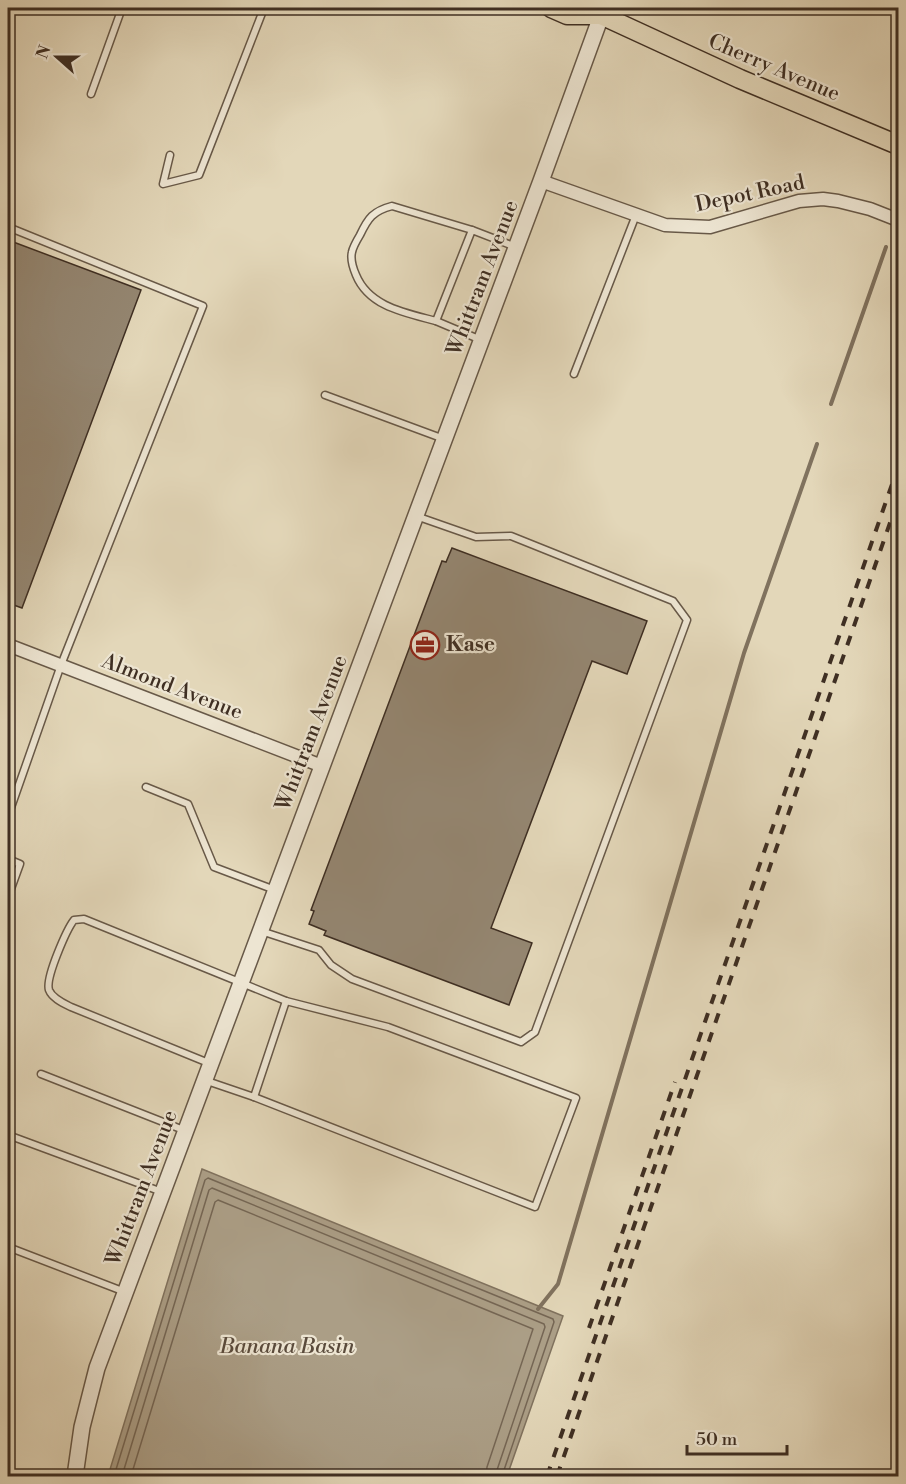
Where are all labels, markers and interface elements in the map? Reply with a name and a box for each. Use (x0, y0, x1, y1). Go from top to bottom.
north arrow (27, 27, 87, 87)
street label: Cherry Avenue (704, 29, 844, 107)
text: N (32, 42, 56, 61)
street label: Depot Road (693, 170, 807, 218)
street label: Whittram Avenue (441, 196, 525, 360)
office icon: Kase (409, 629, 441, 661)
place label: Kase (446, 632, 495, 658)
street label: Almond Avenue (97, 648, 246, 726)
street label: Whittram Avenue (270, 651, 354, 815)
street label: Whittram Avenue (100, 1106, 184, 1270)
water label: Banana Basin (218, 1333, 355, 1360)
scale bar (687, 1418, 788, 1456)
text: 50 m (696, 1428, 738, 1451)

